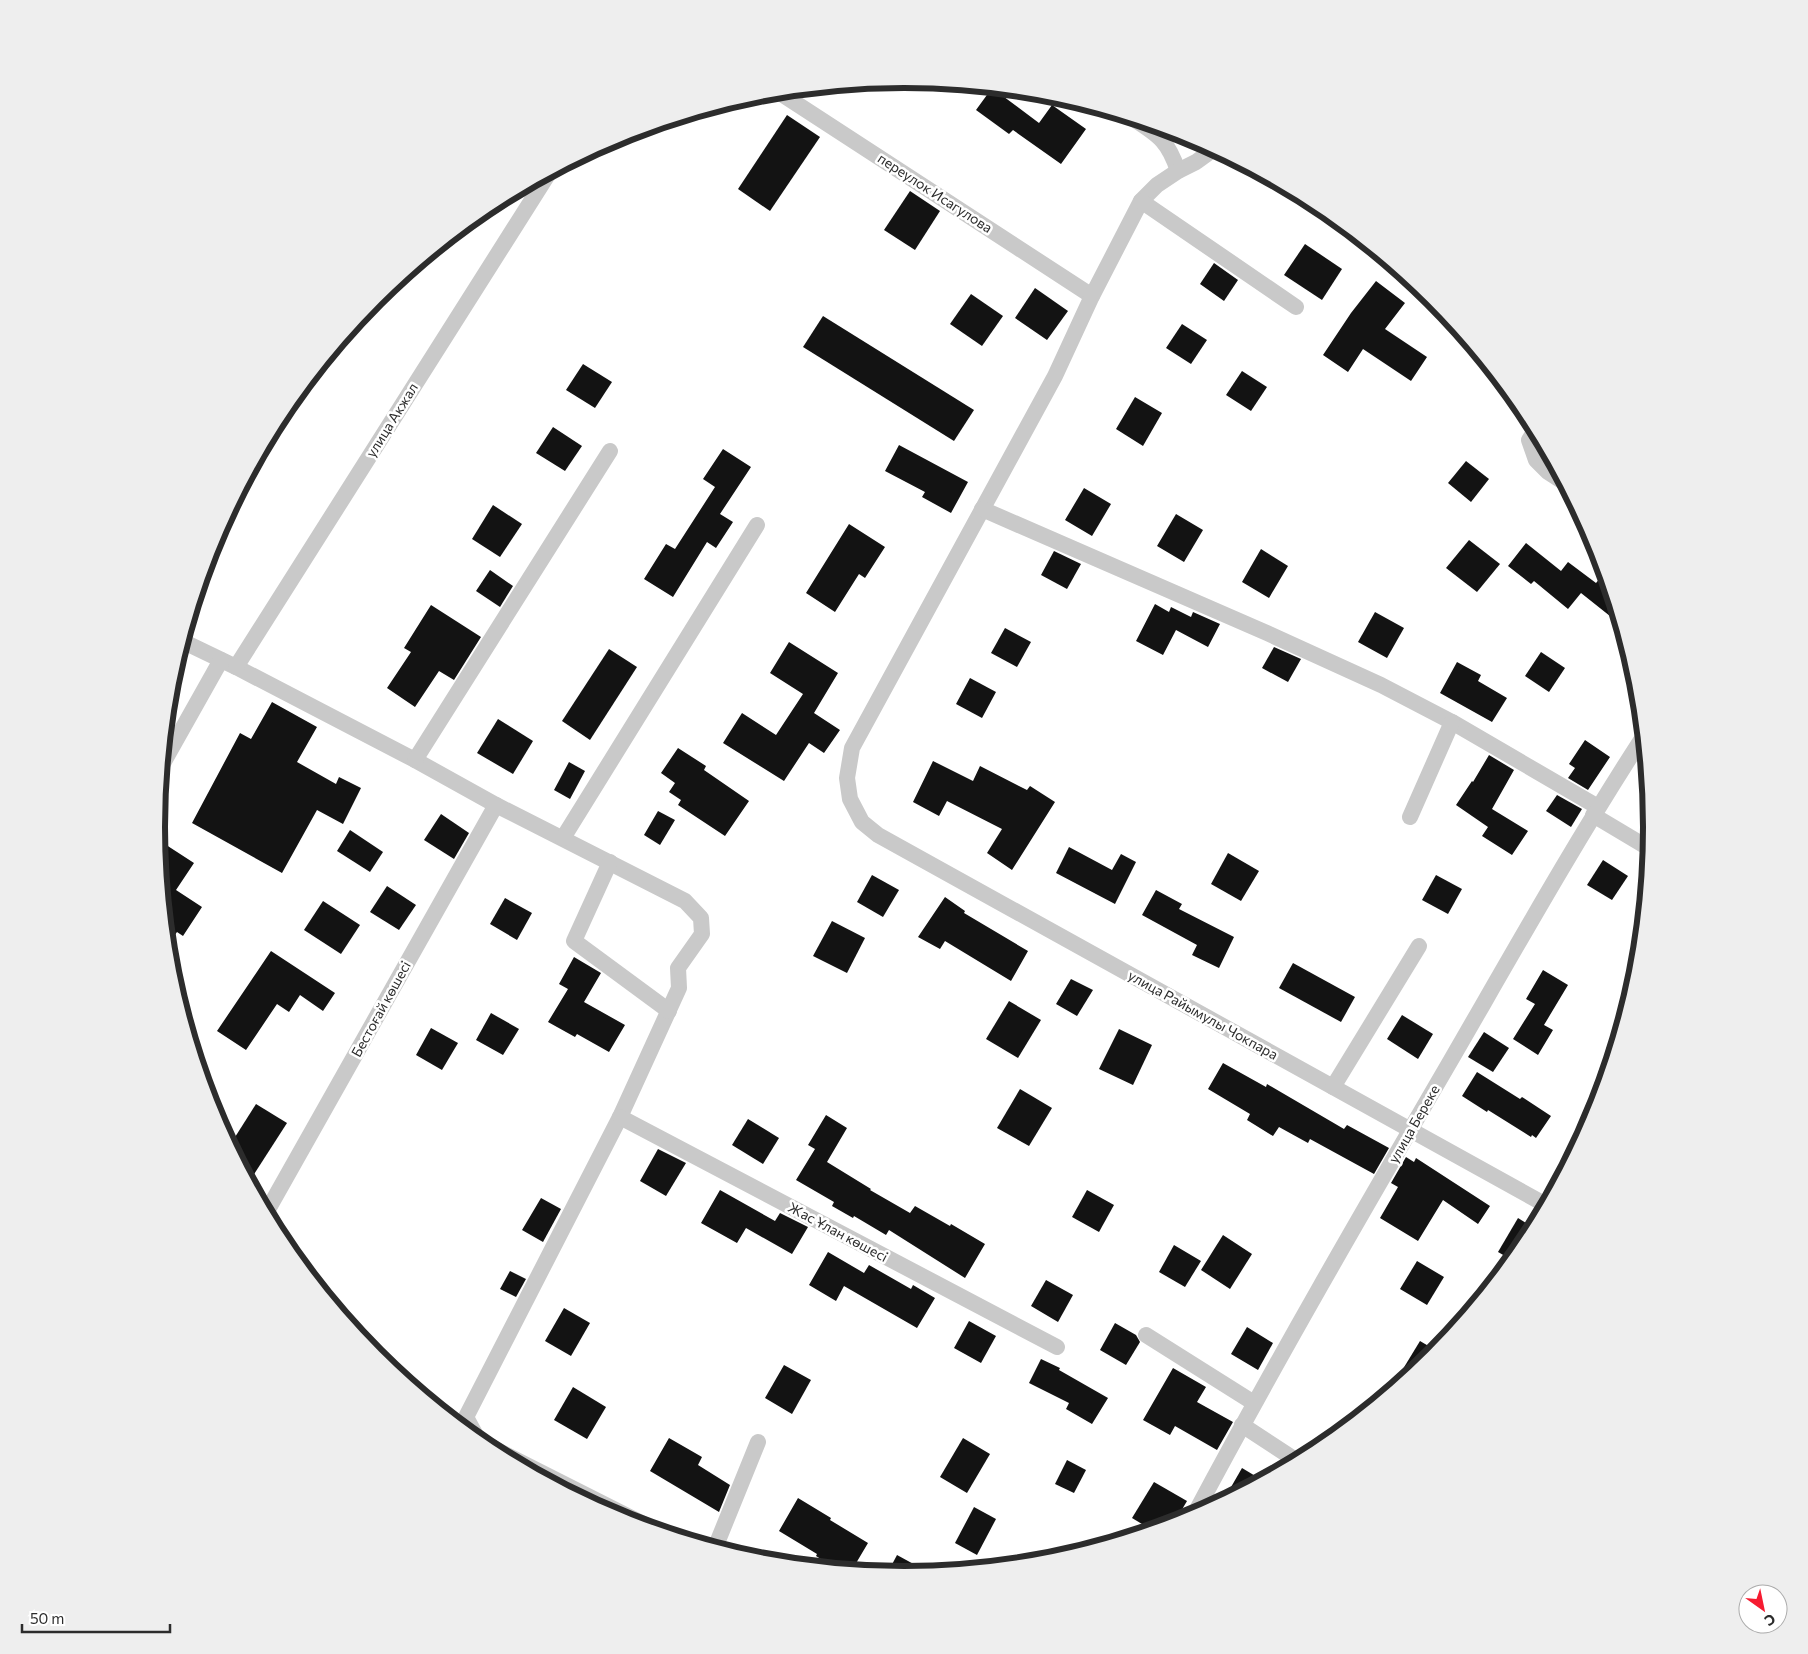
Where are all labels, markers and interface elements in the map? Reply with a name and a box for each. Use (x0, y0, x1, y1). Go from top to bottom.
street label: переулок Исагулова (875, 149, 996, 236)
street label: улица Акжал (362, 379, 421, 460)
street label: Бестоғай көшесі (347, 958, 414, 1060)
street label: улица Райымулы Чокпара (1125, 966, 1281, 1063)
street label: улица Береке (1384, 1082, 1443, 1166)
street label: Жас Ұлан көшесі (785, 1198, 891, 1265)
north arrow (1738, 1584, 1788, 1634)
scale bar (22, 1602, 170, 1634)
text: 50 m (30, 1609, 64, 1627)
text: С (1762, 1611, 1779, 1630)

